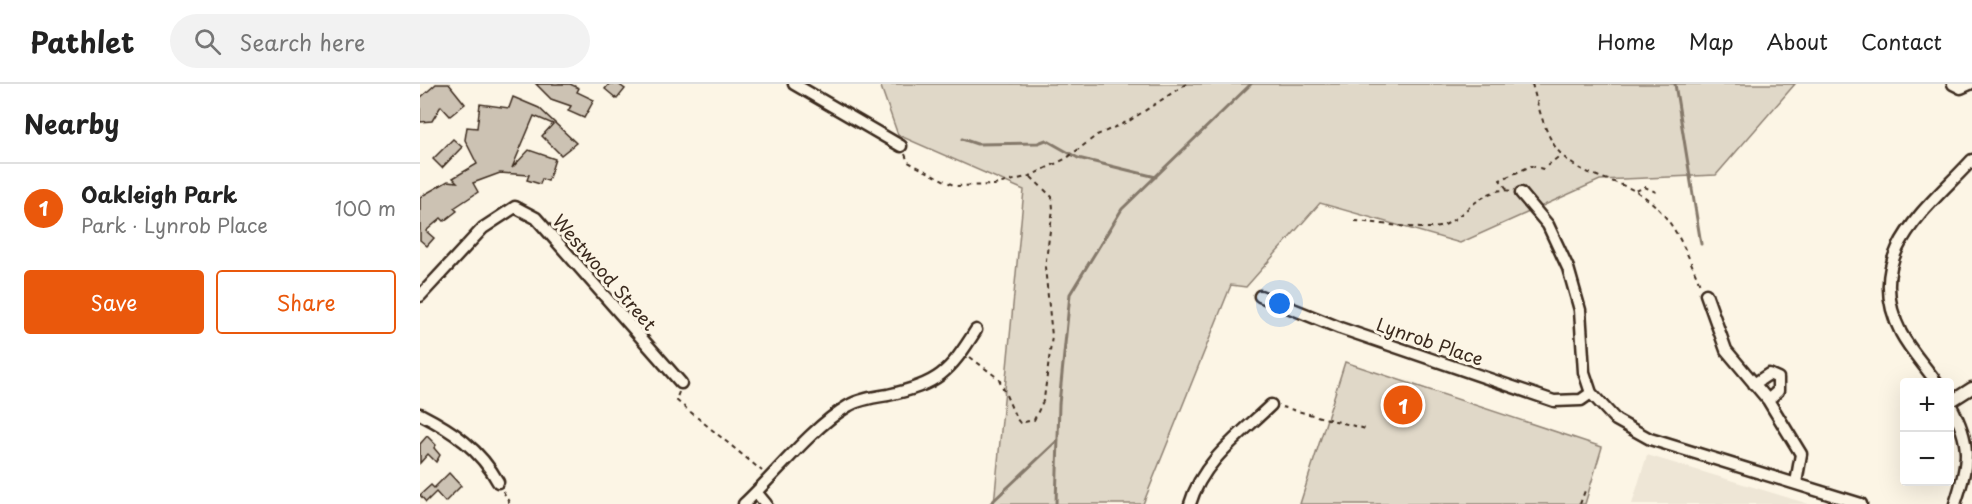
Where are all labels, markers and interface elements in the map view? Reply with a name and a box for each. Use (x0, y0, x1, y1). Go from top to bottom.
search box (170, 14, 590, 68)
text: Pathlet (30, 20, 134, 63)
icon: search (191, 25, 224, 58)
text: Search here (239, 25, 365, 58)
text: Home (1597, 25, 1656, 57)
text: Map (1689, 25, 1734, 57)
text: About (1767, 25, 1828, 57)
text: Contact (1861, 25, 1942, 57)
text: Nearby (24, 104, 119, 143)
text: Oakleigh Park (81, 177, 238, 210)
text: 1 (39, 193, 48, 223)
text: 100 m (335, 193, 396, 223)
street label: Westwood Street (547, 208, 663, 336)
text: Park · Lynrob Place (81, 210, 268, 240)
button: Save (24, 270, 204, 334)
button: Share (216, 270, 396, 334)
your location (1265, 289, 1294, 318)
street label: Lynrob Place (1373, 310, 1487, 372)
map controls (1900, 378, 1954, 486)
button: + (1900, 378, 1954, 432)
pin: 1 (1384, 382, 1422, 428)
button: − (1900, 432, 1954, 486)

